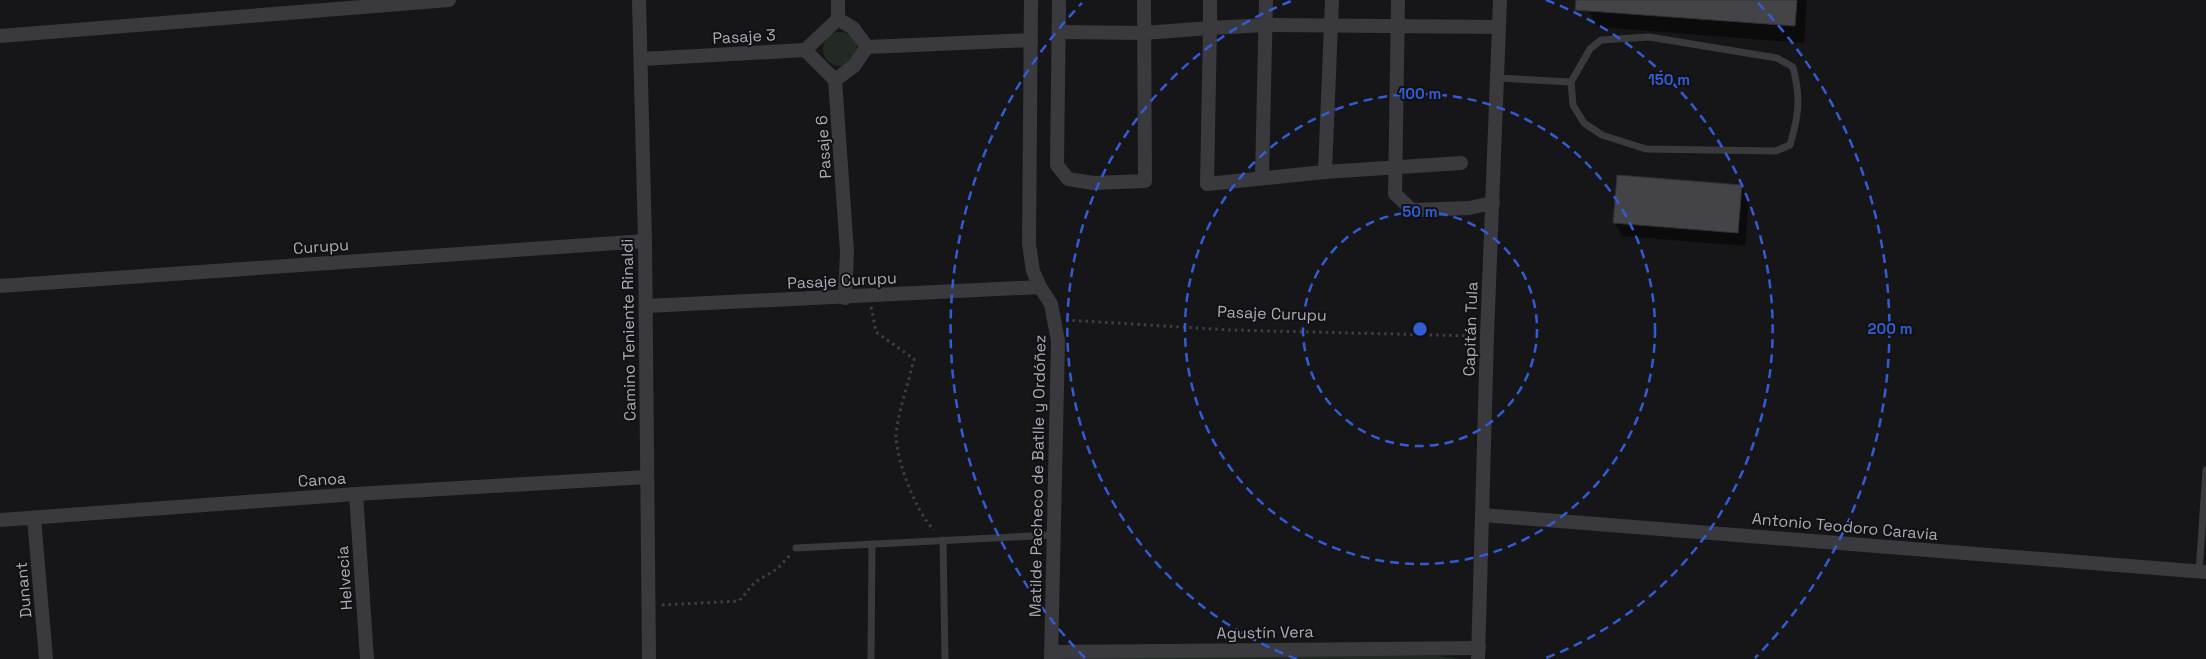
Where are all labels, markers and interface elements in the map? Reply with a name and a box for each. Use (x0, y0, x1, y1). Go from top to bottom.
street label: Pasaje 3 (712, 24, 776, 49)
text: 150 m (1648, 70, 1690, 89)
text: 100 m (1399, 84, 1441, 103)
street label: Pasaje 6 (811, 115, 836, 179)
text: 50 m (1402, 202, 1438, 221)
street label: Curupu (292, 234, 350, 259)
street label: Camino Teniente Rinaldi (616, 239, 641, 421)
street label: Pasaje Curupu (787, 267, 897, 294)
street label: Capitán Tula (1458, 281, 1483, 377)
street label: Pasaje Curupu (1217, 301, 1327, 326)
text: 200 m (1868, 319, 1912, 338)
centre of rings (1411, 320, 1429, 338)
street label: Matilde Pacheco de Batlle y Ordóñez (1025, 335, 1050, 617)
street label: Canoa (297, 467, 347, 492)
street label: Antonio Teodoro Caravia (1751, 508, 1939, 545)
street label: Helvecia (332, 545, 357, 611)
street label: Dunant (11, 561, 36, 619)
street label: Agustín Vera (1216, 621, 1314, 644)

